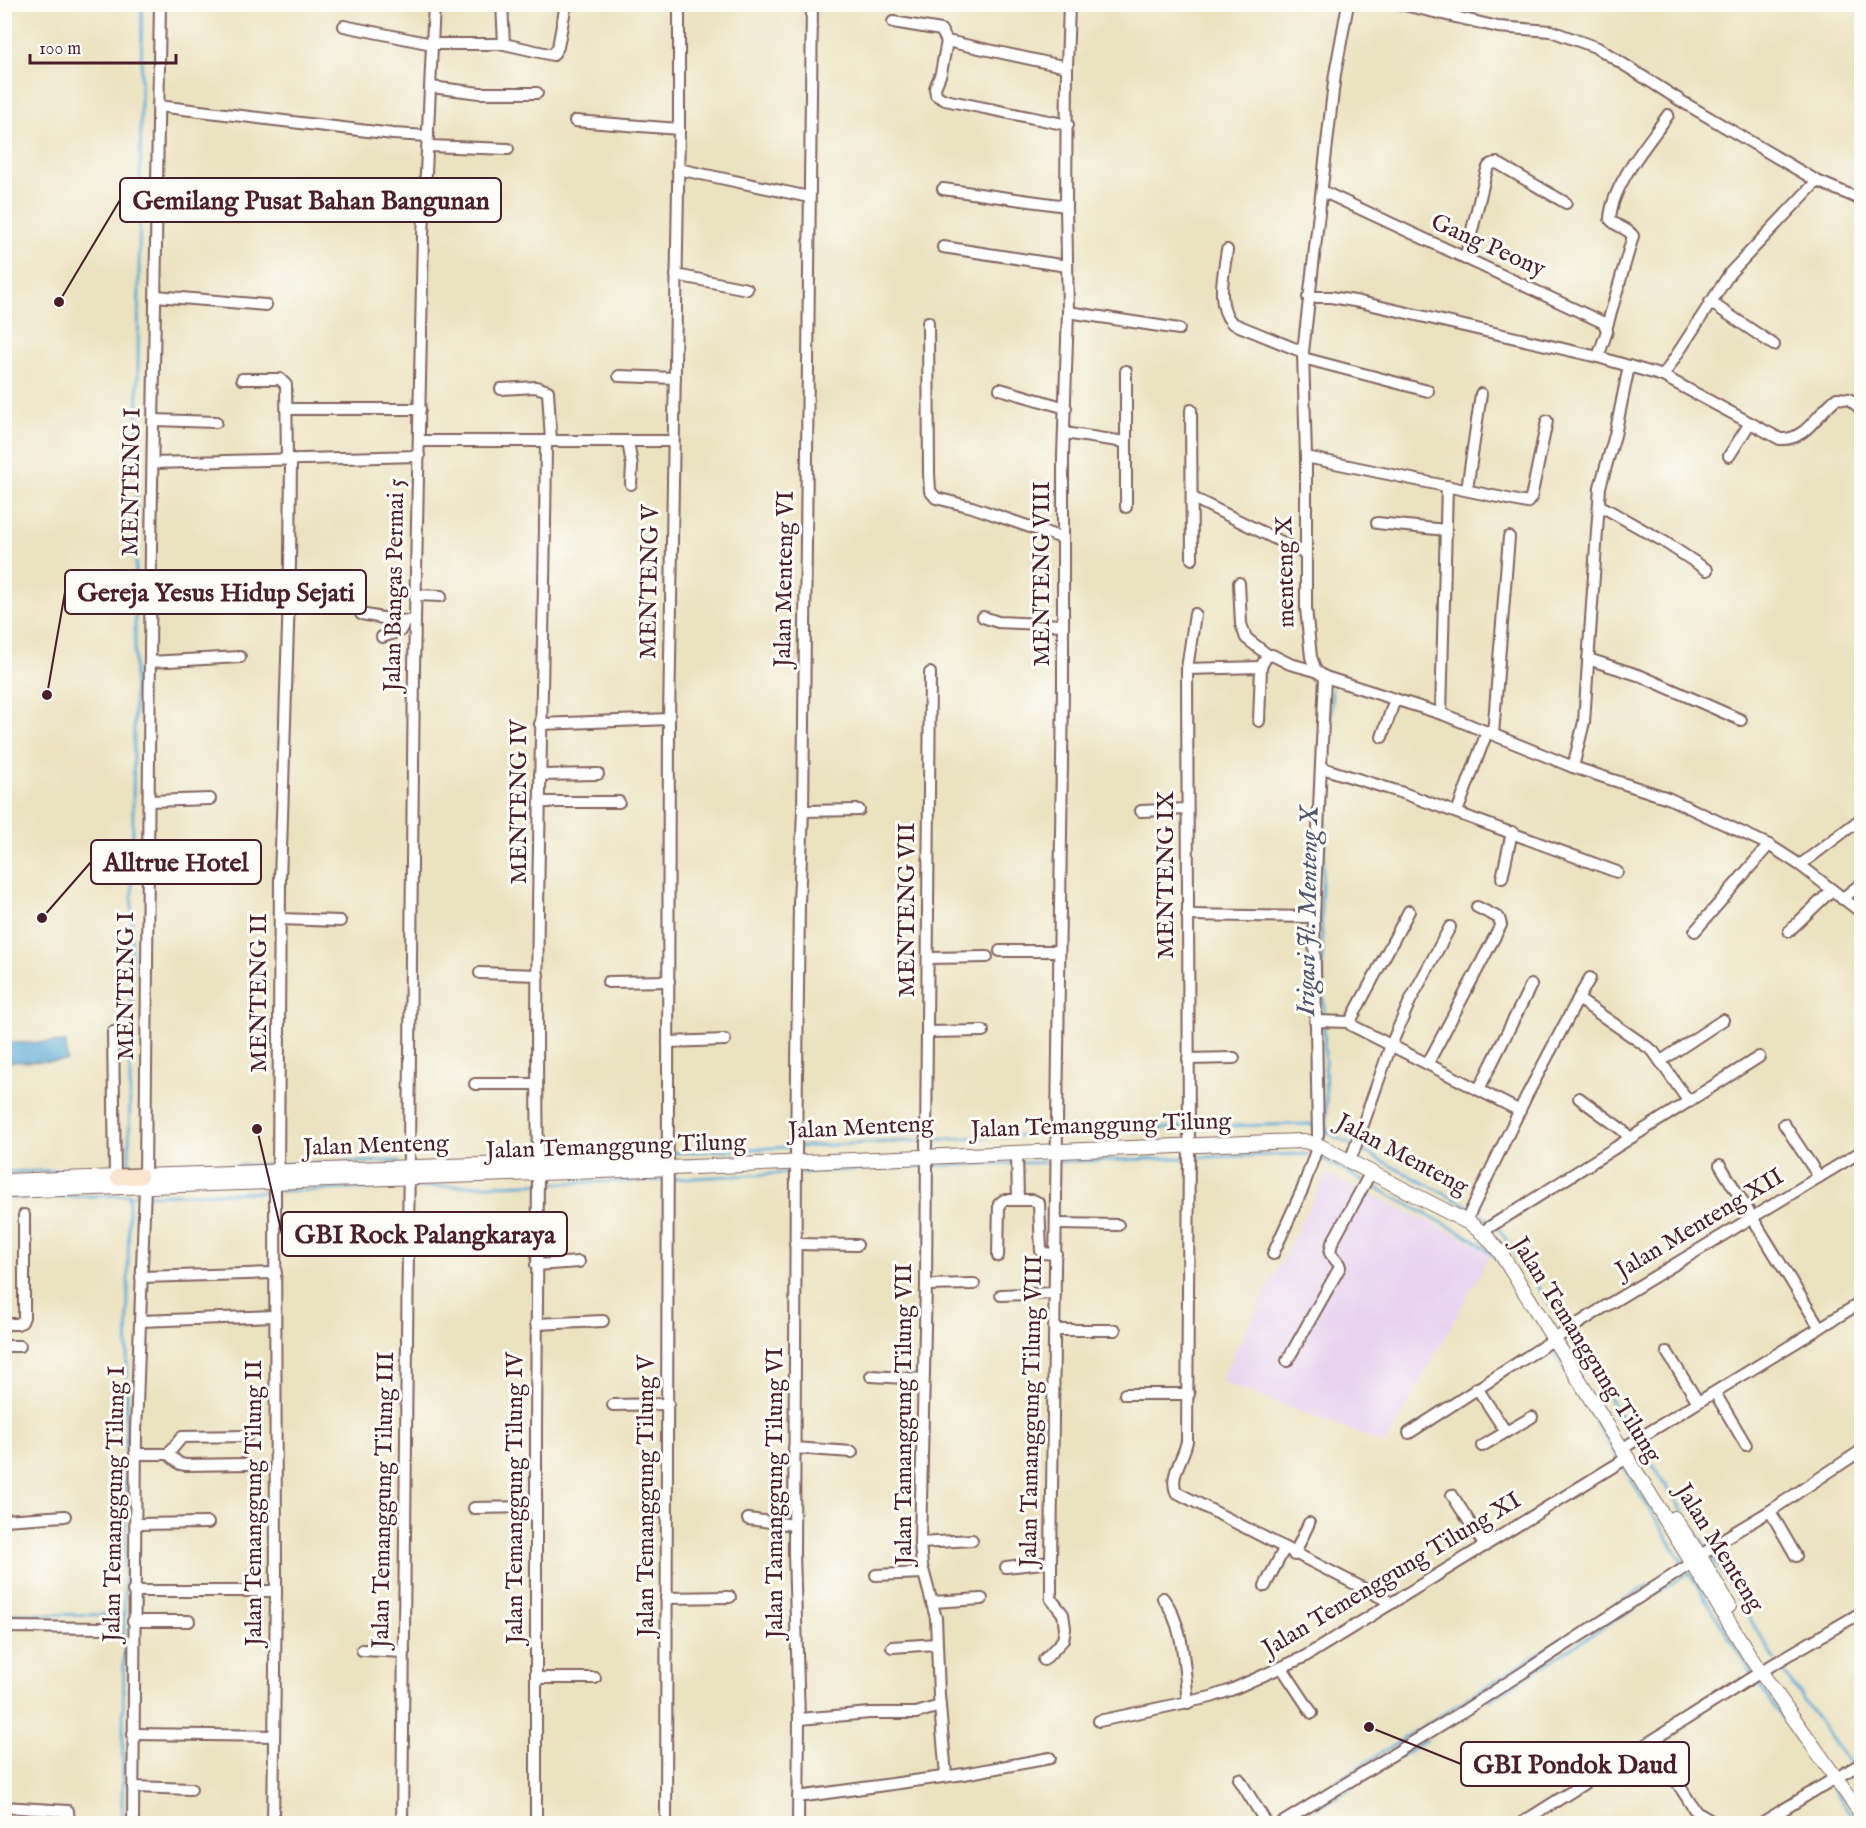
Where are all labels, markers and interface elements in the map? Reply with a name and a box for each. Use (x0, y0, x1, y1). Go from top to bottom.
scale bar (30, 27, 176, 65)
text: 100 m (39, 38, 81, 61)
callout: Gemilang Pusat Bahan Bangunan (120, 178, 501, 222)
text: Gemilang Pusat Bahan Bangunan (133, 185, 490, 218)
street label: Gang Peony (1426, 207, 1550, 285)
street label: MENTENG I (115, 407, 149, 557)
street label: Jalan Bangas Permai 5 (378, 478, 412, 695)
street label: MENTENG VIII (1027, 481, 1058, 667)
street label: Jalan Menteng VI (768, 490, 802, 671)
street label: MENTENG V (633, 503, 667, 660)
street label: menteng X (1270, 515, 1302, 628)
callout: Gereja Yesus Hidup Sejati (65, 570, 366, 614)
text: Gereja Yesus Hidup Sejati (77, 577, 355, 610)
street label: MENTENG IV (504, 718, 535, 884)
street label: MENTENG IX (1151, 790, 1182, 959)
water label: Irigasi Jl. Menteng X (1290, 804, 1327, 1017)
street label: MENTENG VII (892, 822, 923, 998)
callout: Alltrue Hotel (91, 840, 261, 884)
text: Alltrue Hotel (102, 847, 250, 880)
street label: MENTENG I (111, 911, 142, 1061)
street label: MENTENG II (244, 913, 275, 1073)
street label: Jalan Temanggung Tilung (967, 1106, 1233, 1146)
street label: Jalan Menteng (1328, 1106, 1474, 1203)
street label: Jalan Menteng (784, 1109, 936, 1147)
street label: Jalan Temanggung Tilung (482, 1127, 748, 1167)
street label: Jalan Menteng (300, 1128, 450, 1164)
street label: Jalan Menteng XII (1608, 1162, 1790, 1288)
callout: GBI Rock Palangkaraya (282, 1212, 567, 1256)
text: GBI Rock Palangkaraya (295, 1219, 556, 1252)
street label: Jalan Temanggung Tilung (1502, 1229, 1669, 1470)
street label: Jalan Tamanggung Tilung VIII (1014, 1255, 1050, 1570)
street label: Jalan Tamanggung Tilung VII (889, 1263, 920, 1568)
street label: Jalan Tamanggung Tilung VI (760, 1347, 791, 1642)
street label: Jalan Temanggung Tilung III (366, 1351, 402, 1652)
street label: Jalan Temanggung Tilung IV (500, 1351, 531, 1647)
street label: Jalan Temanggung Tilung V (631, 1354, 662, 1640)
street label: Jalan Temanggung Tilung II (239, 1360, 270, 1649)
street label: Jalan Temanggung Tilung I (97, 1366, 133, 1645)
street label: Jalan Menteng (1666, 1475, 1771, 1619)
street label: Jalan Temenggung Tilung XI (1254, 1485, 1527, 1666)
callout: GBI Pondok Daud (1461, 1742, 1689, 1786)
text: GBI Pondok Daud (1473, 1749, 1678, 1782)

